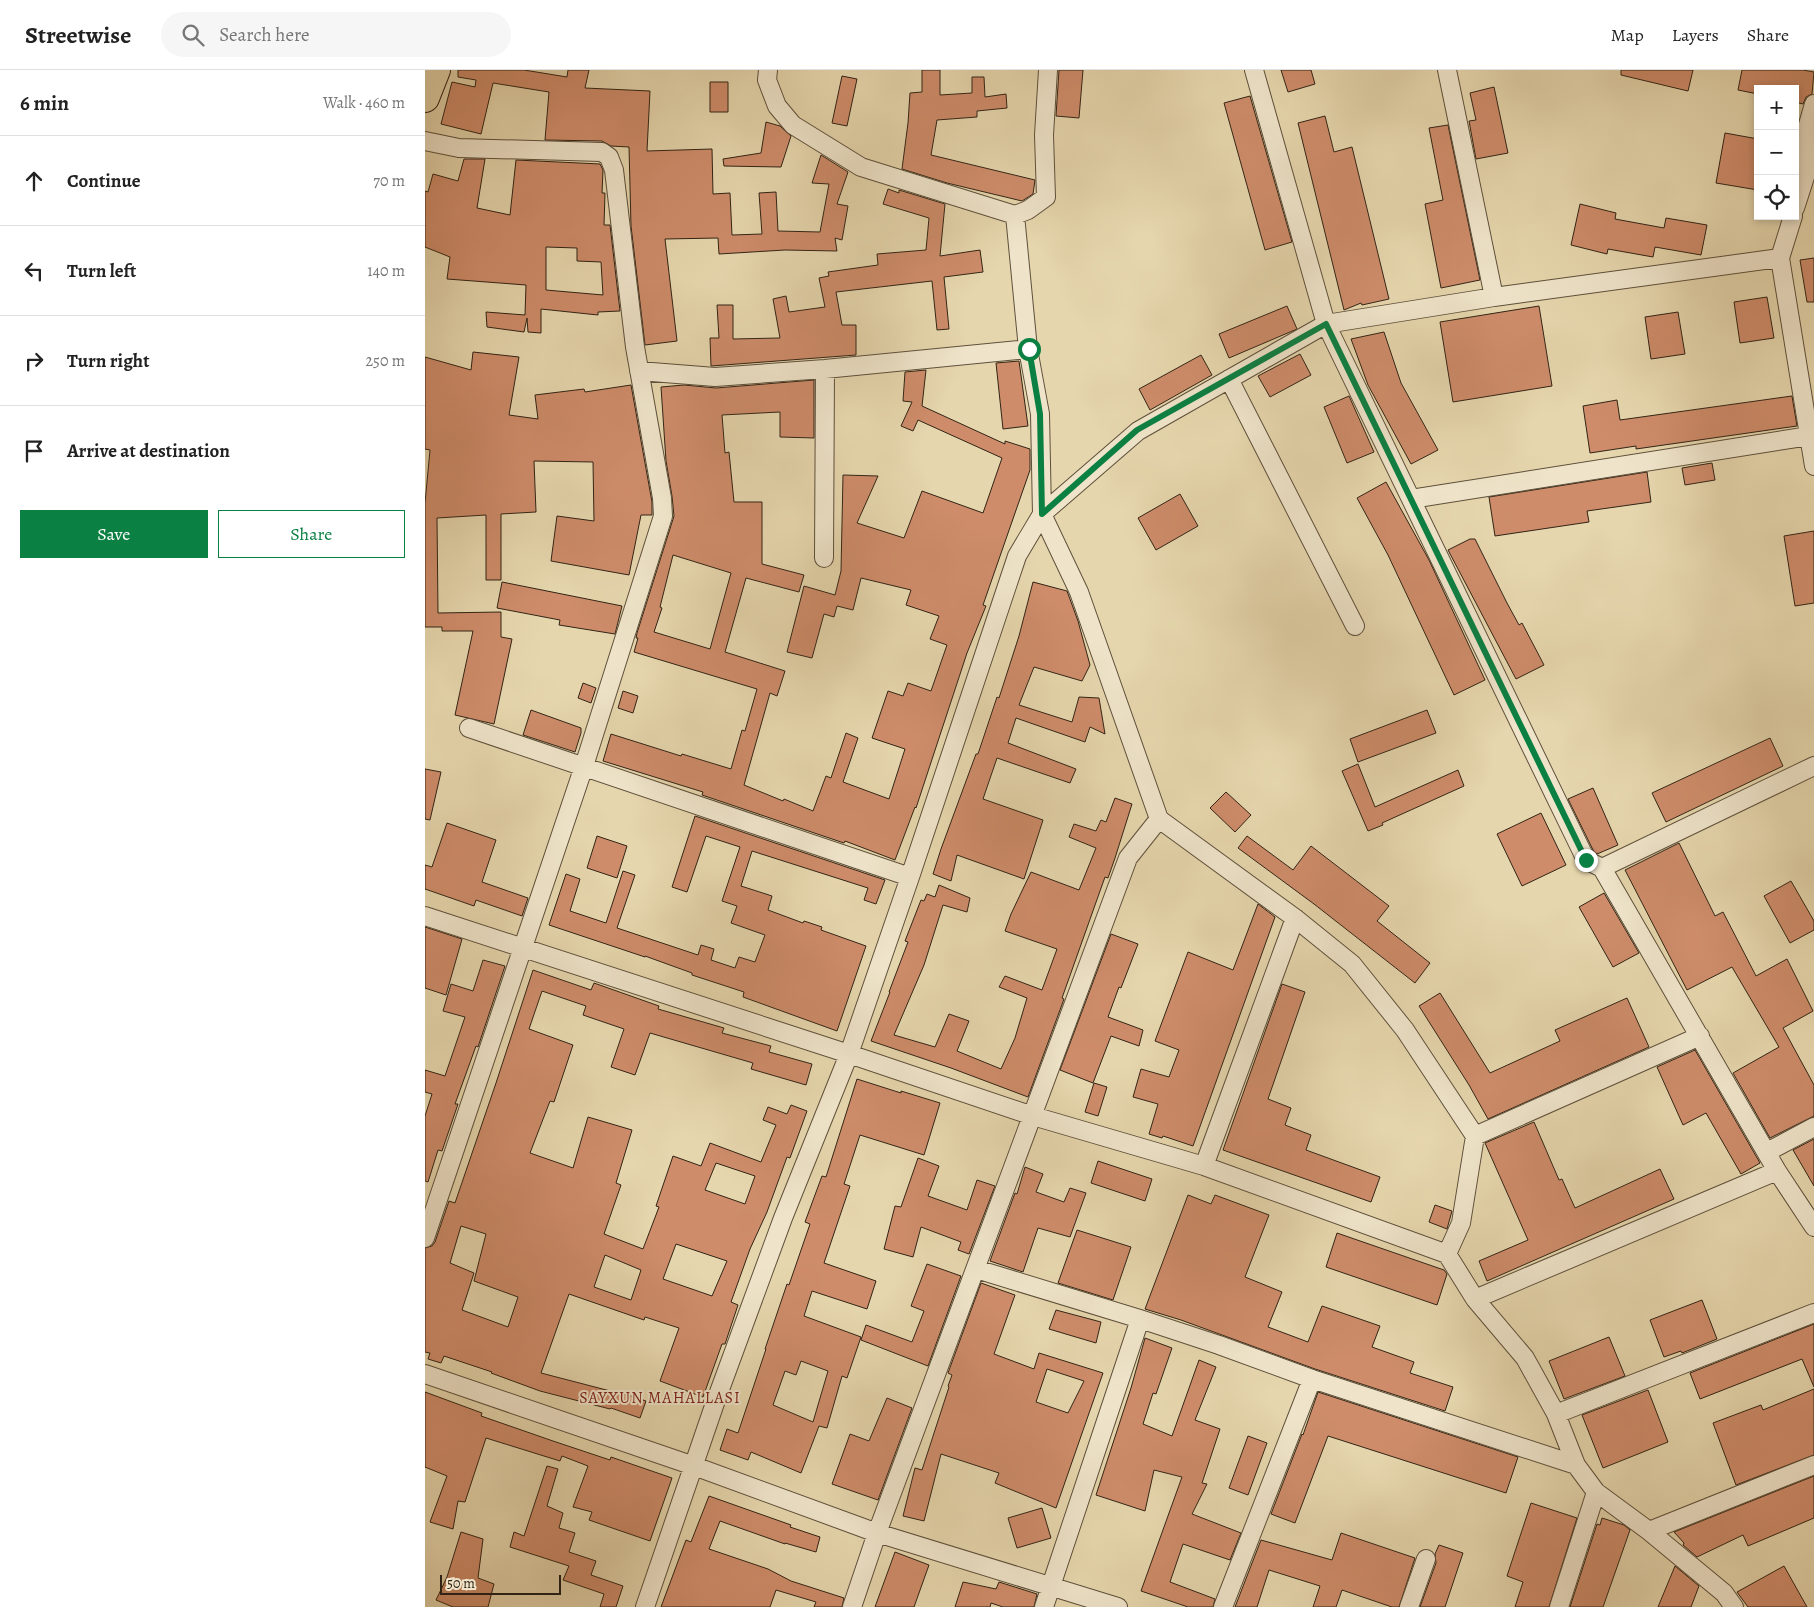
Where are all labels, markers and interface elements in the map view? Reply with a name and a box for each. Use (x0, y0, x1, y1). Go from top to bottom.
search box (161, 12, 511, 57)
text: Streetwise (25, 19, 131, 51)
icon: search (179, 21, 207, 49)
text: Search here (219, 22, 310, 48)
text: Map (1611, 23, 1644, 47)
text: Layers (1672, 23, 1719, 47)
text: Share (1747, 23, 1789, 47)
map controls (1754, 85, 1799, 220)
button: + (1754, 85, 1799, 130)
text: 6 min (20, 89, 69, 117)
text: Walk · 460 m (323, 92, 405, 114)
button: − (1754, 130, 1799, 175)
icon: ahead (20, 167, 48, 195)
text: Continue (67, 168, 141, 194)
text: 70 m (373, 170, 405, 192)
button: locate (1754, 175, 1799, 220)
icon: left (20, 257, 48, 285)
text: Turn left (67, 258, 136, 284)
text: 140 m (367, 260, 405, 282)
route start (1018, 338, 1041, 361)
icon: right (20, 347, 48, 375)
text: Turn right (67, 348, 149, 374)
text: 250 m (366, 350, 405, 372)
icon: arrive (20, 437, 48, 465)
text: Arrive at destination (67, 438, 230, 464)
button: Save (20, 510, 208, 558)
button: Share (218, 510, 405, 558)
route end (1575, 849, 1598, 872)
district label: SAYXUN MAHALLASI (579, 1387, 741, 1409)
scale bar (440, 1572, 561, 1595)
text: 50 m (447, 1574, 475, 1593)

